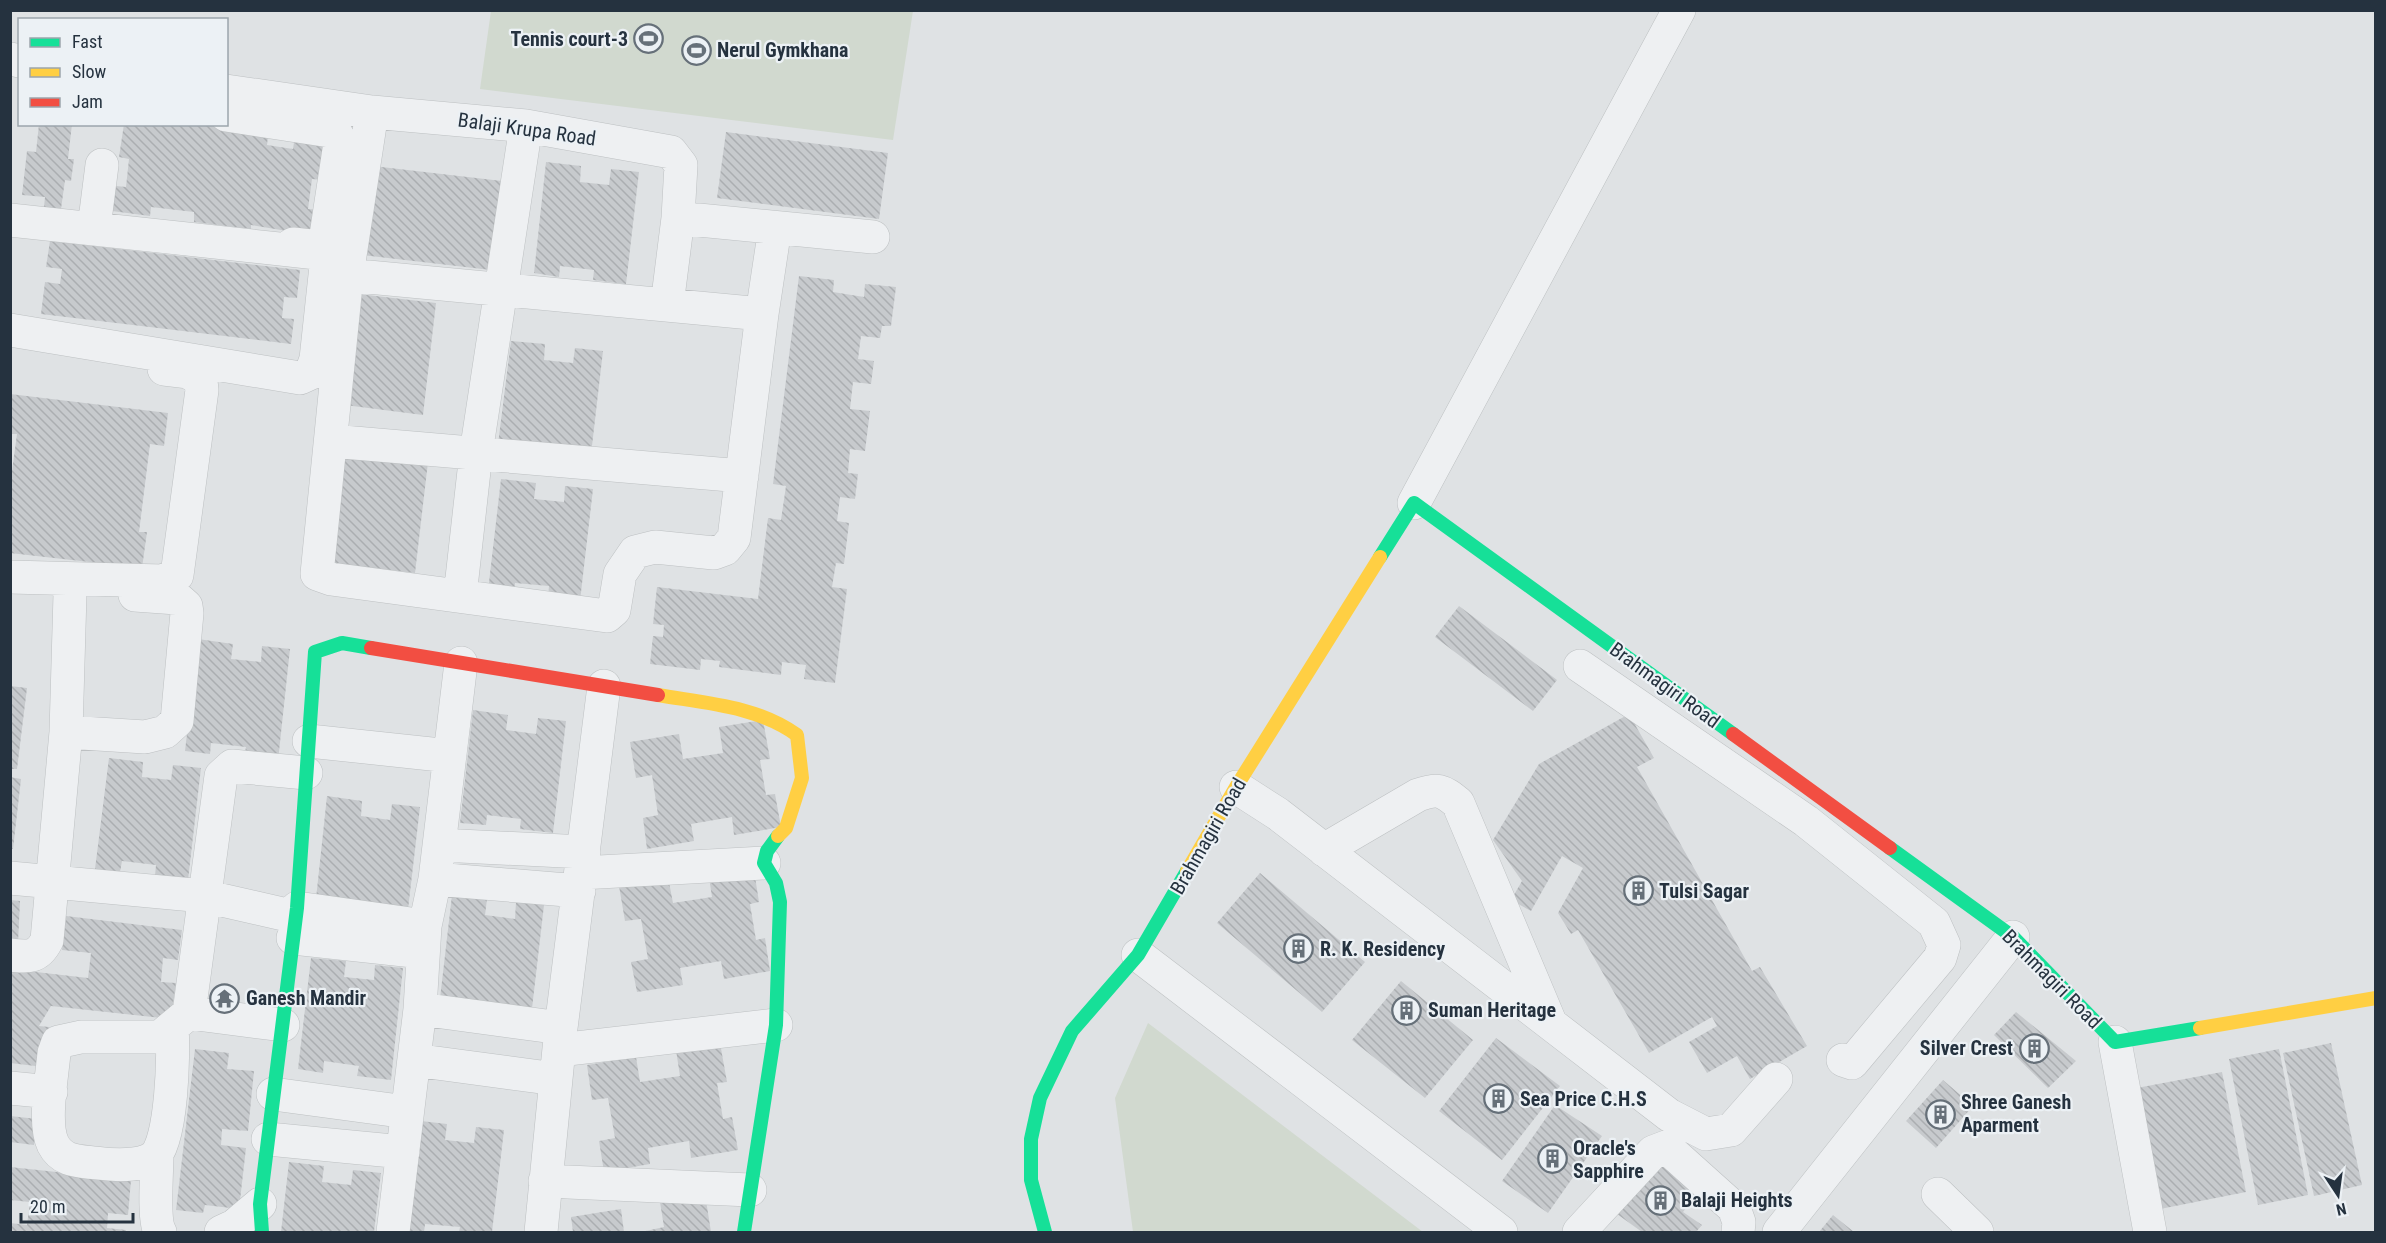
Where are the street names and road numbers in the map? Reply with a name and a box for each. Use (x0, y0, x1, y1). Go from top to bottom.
street label: Balaji Krupa Road (456, 107, 598, 151)
street label: Brahmagiri Road (1605, 637, 1725, 733)
street label: Brahmagiri Road (1165, 774, 1251, 898)
street label: Brahmagiri Road (1997, 924, 2107, 1034)

